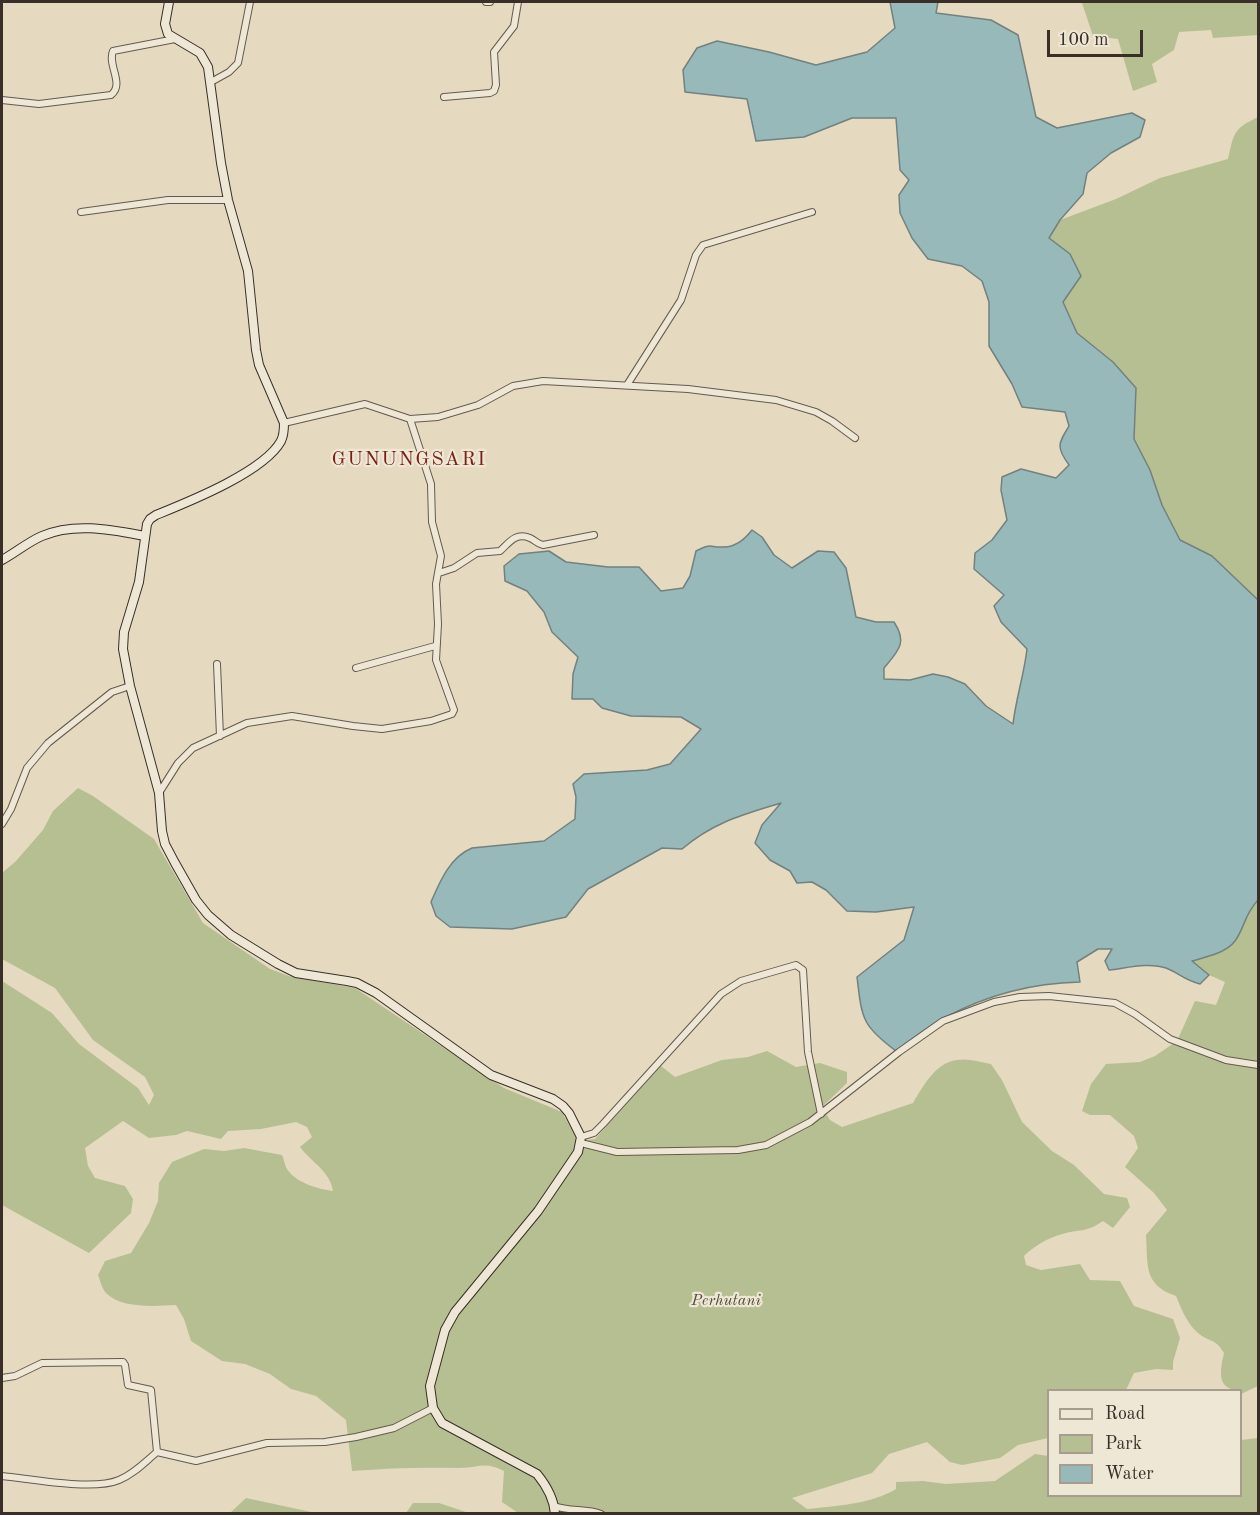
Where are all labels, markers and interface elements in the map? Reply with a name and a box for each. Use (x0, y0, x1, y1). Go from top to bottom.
scale bar (1050, 18, 1146, 56)
text: 100 m (1058, 31, 1109, 49)
district label: GUNUNGSARI (331, 448, 487, 472)
park label: Perhutani (691, 1291, 761, 1311)
legend (1047, 1389, 1242, 1497)
text: Road (1105, 1405, 1145, 1423)
text: Park (1105, 1435, 1142, 1453)
text: Water (1105, 1465, 1154, 1483)

